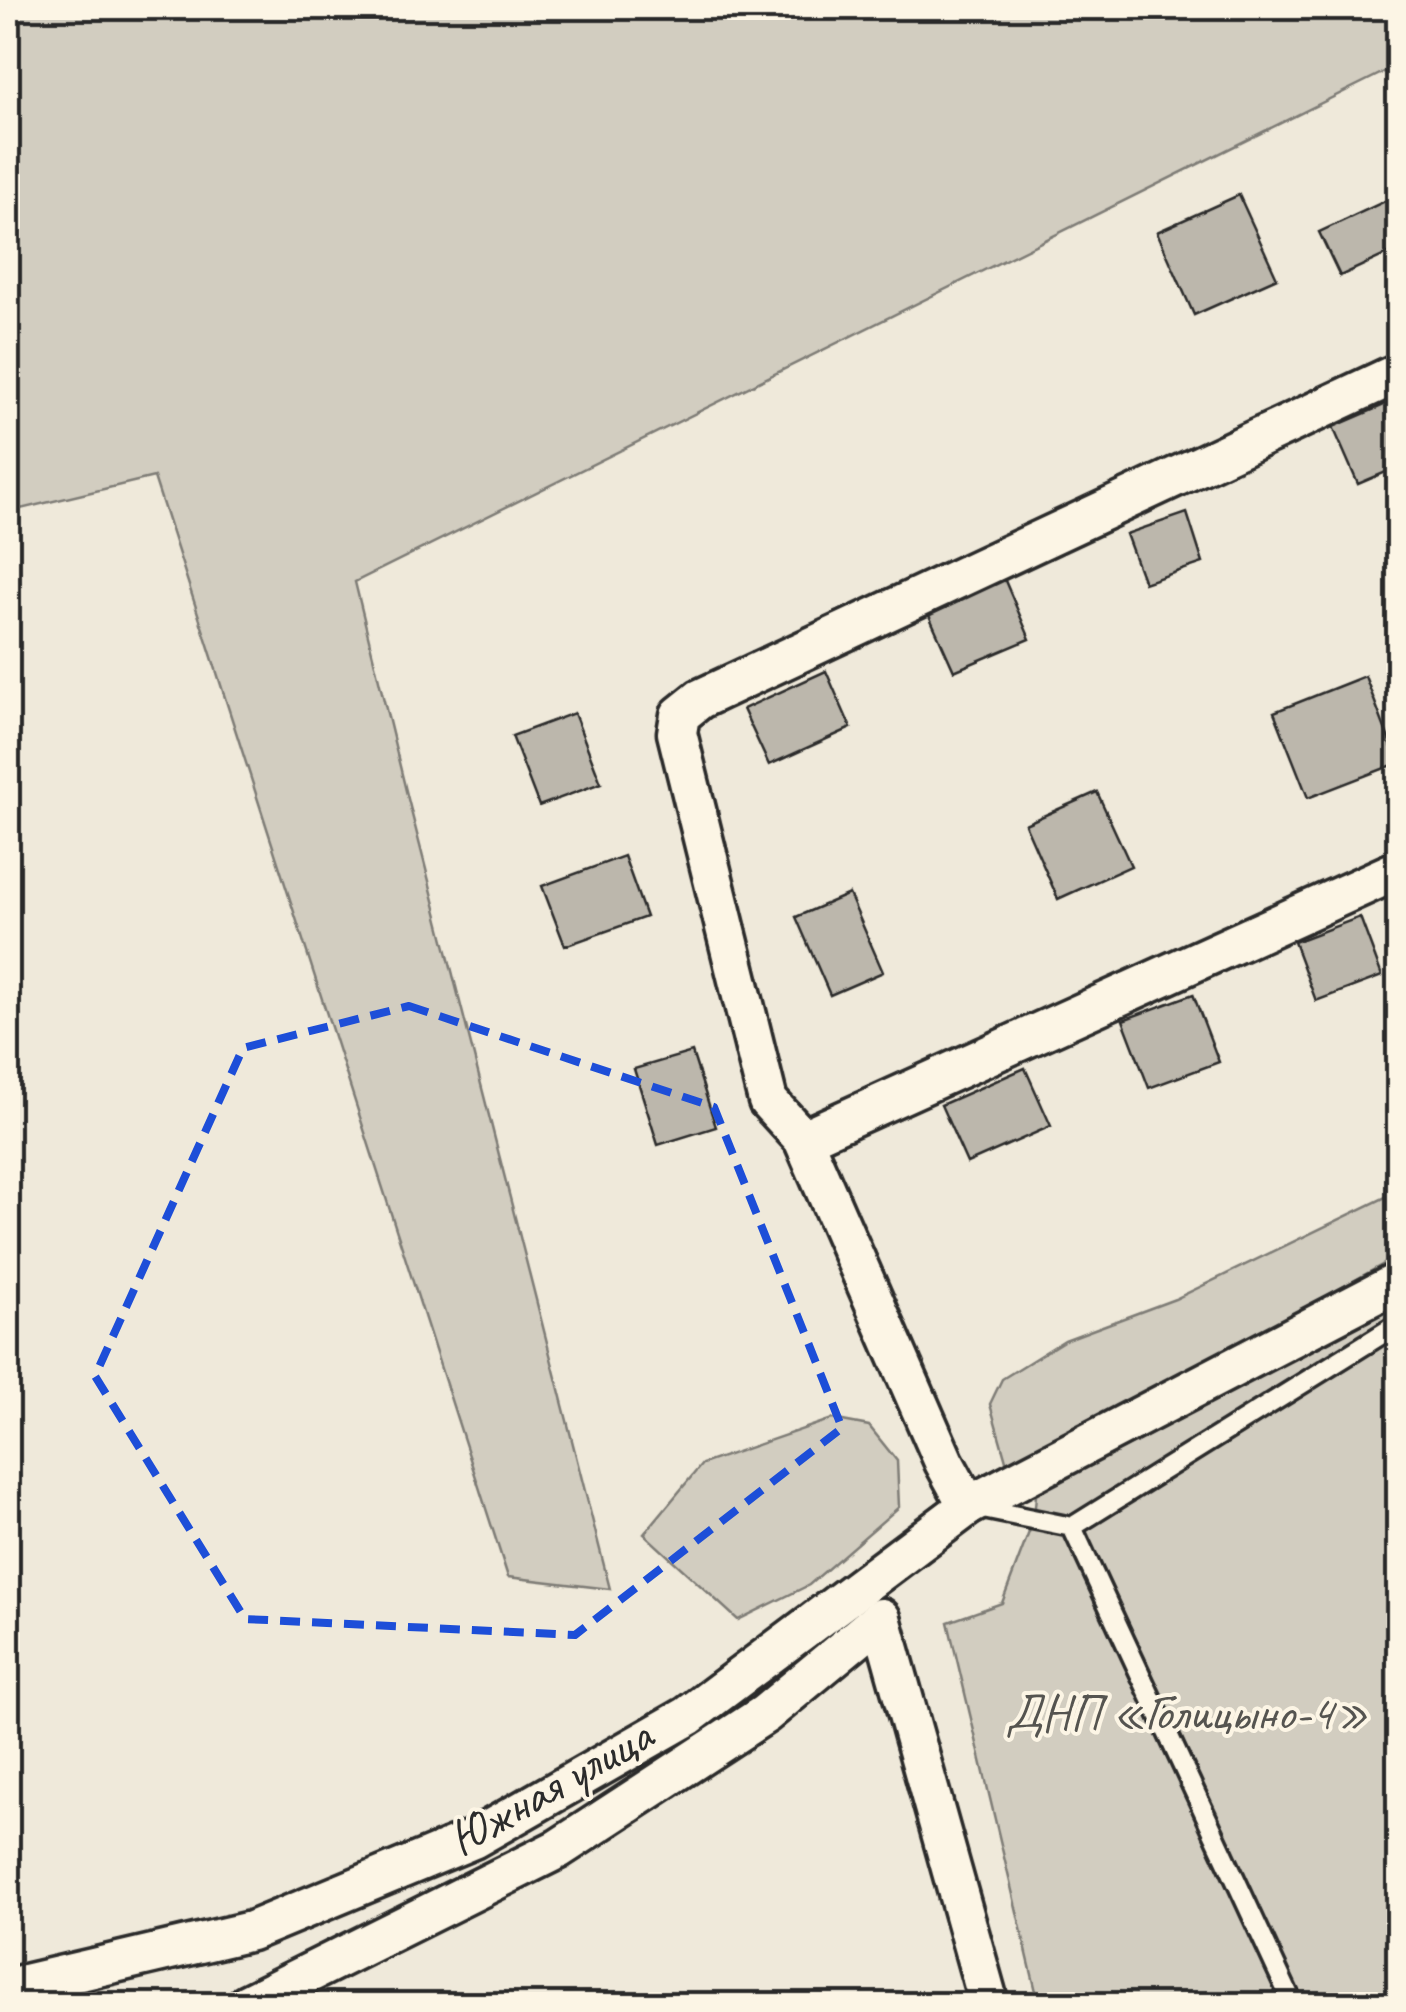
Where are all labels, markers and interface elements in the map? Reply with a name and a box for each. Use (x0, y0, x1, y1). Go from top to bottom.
park label: ДНП «Голицыно-4» (1005, 1681, 1369, 1744)
street label: Южная улица (437, 1702, 666, 1870)

